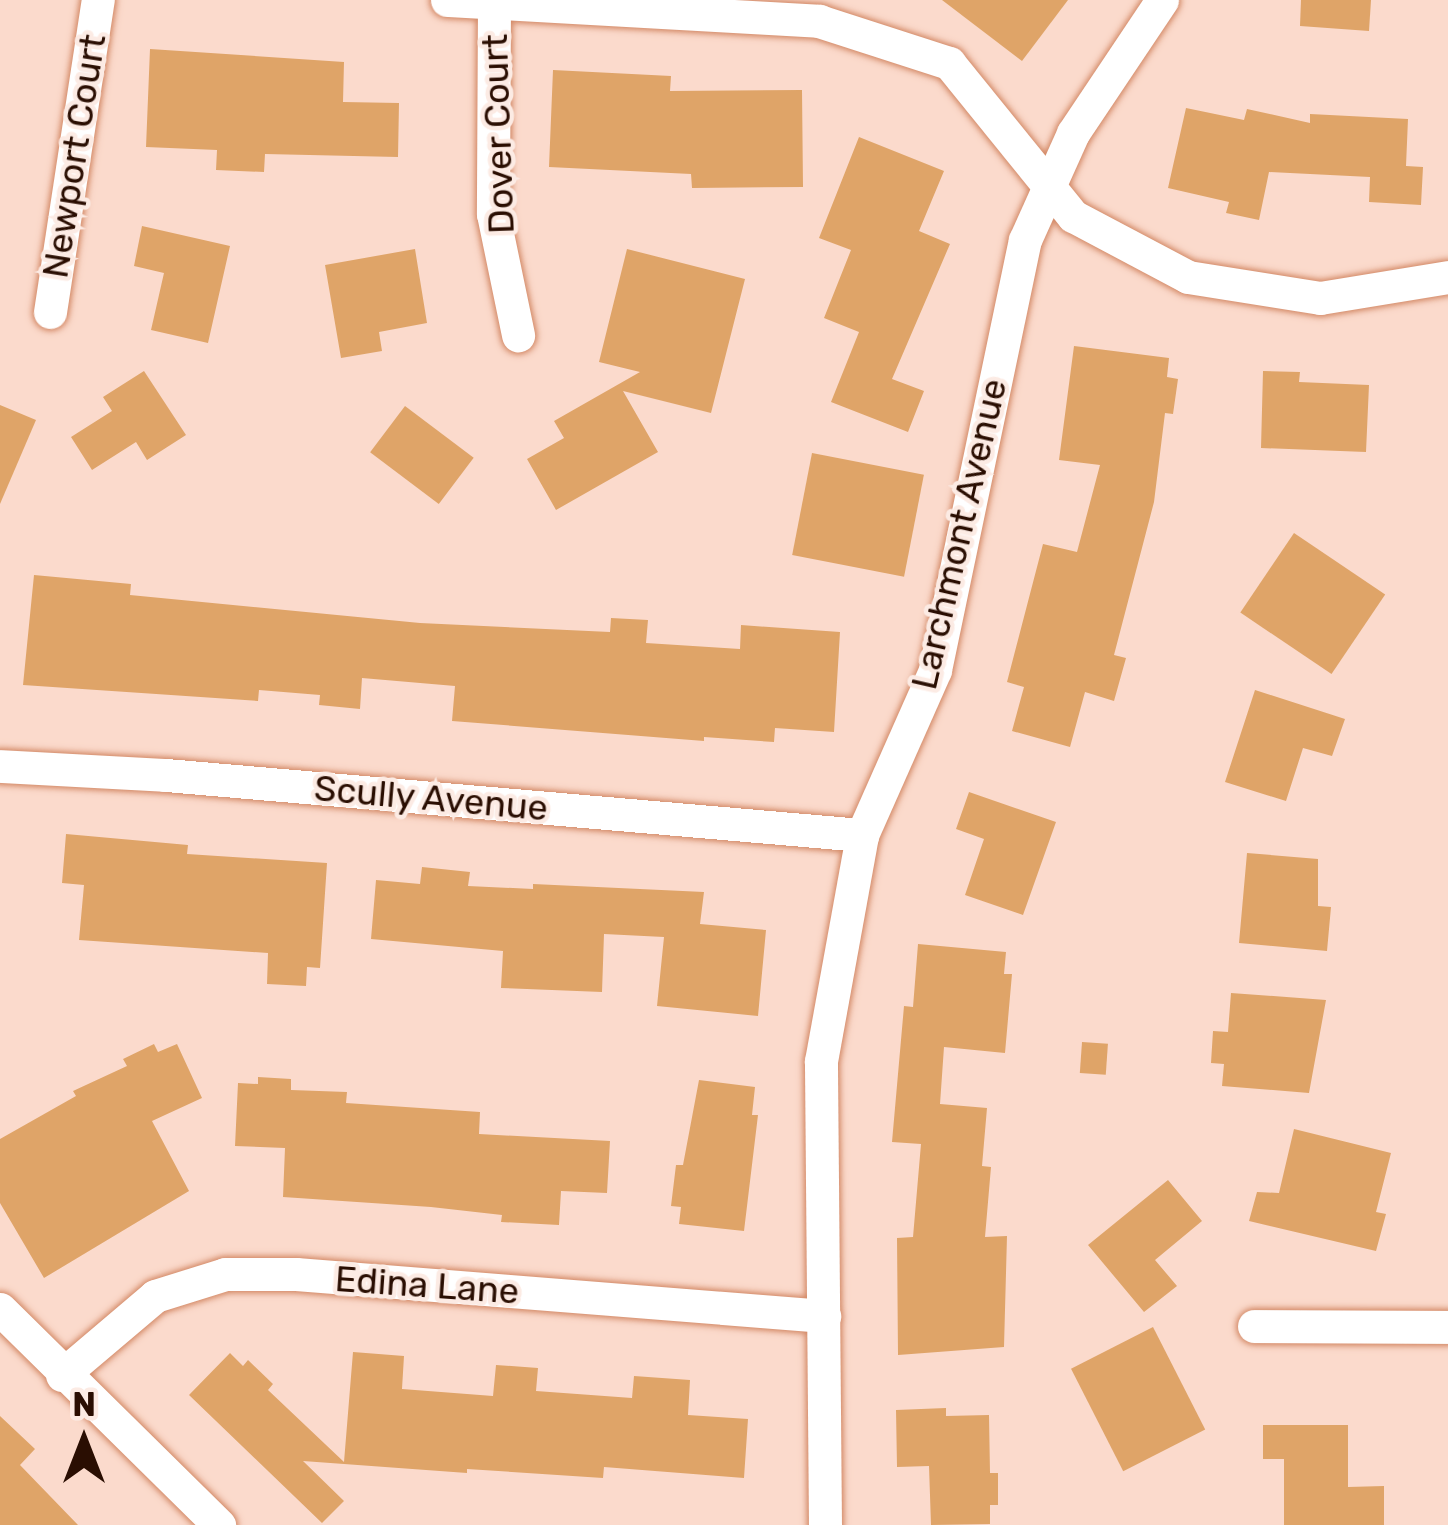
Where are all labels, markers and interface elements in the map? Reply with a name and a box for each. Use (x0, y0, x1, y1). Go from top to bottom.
street label: Newport Court (33, 31, 115, 281)
street label: Dover Court (473, 33, 523, 235)
street label: Larchmont Avenue (902, 374, 1016, 694)
street label: Scully Avenue (311, 766, 551, 830)
street label: Edina Lane (334, 1257, 520, 1313)
north arrow (24, 1381, 144, 1501)
text: N (72, 1385, 96, 1424)

